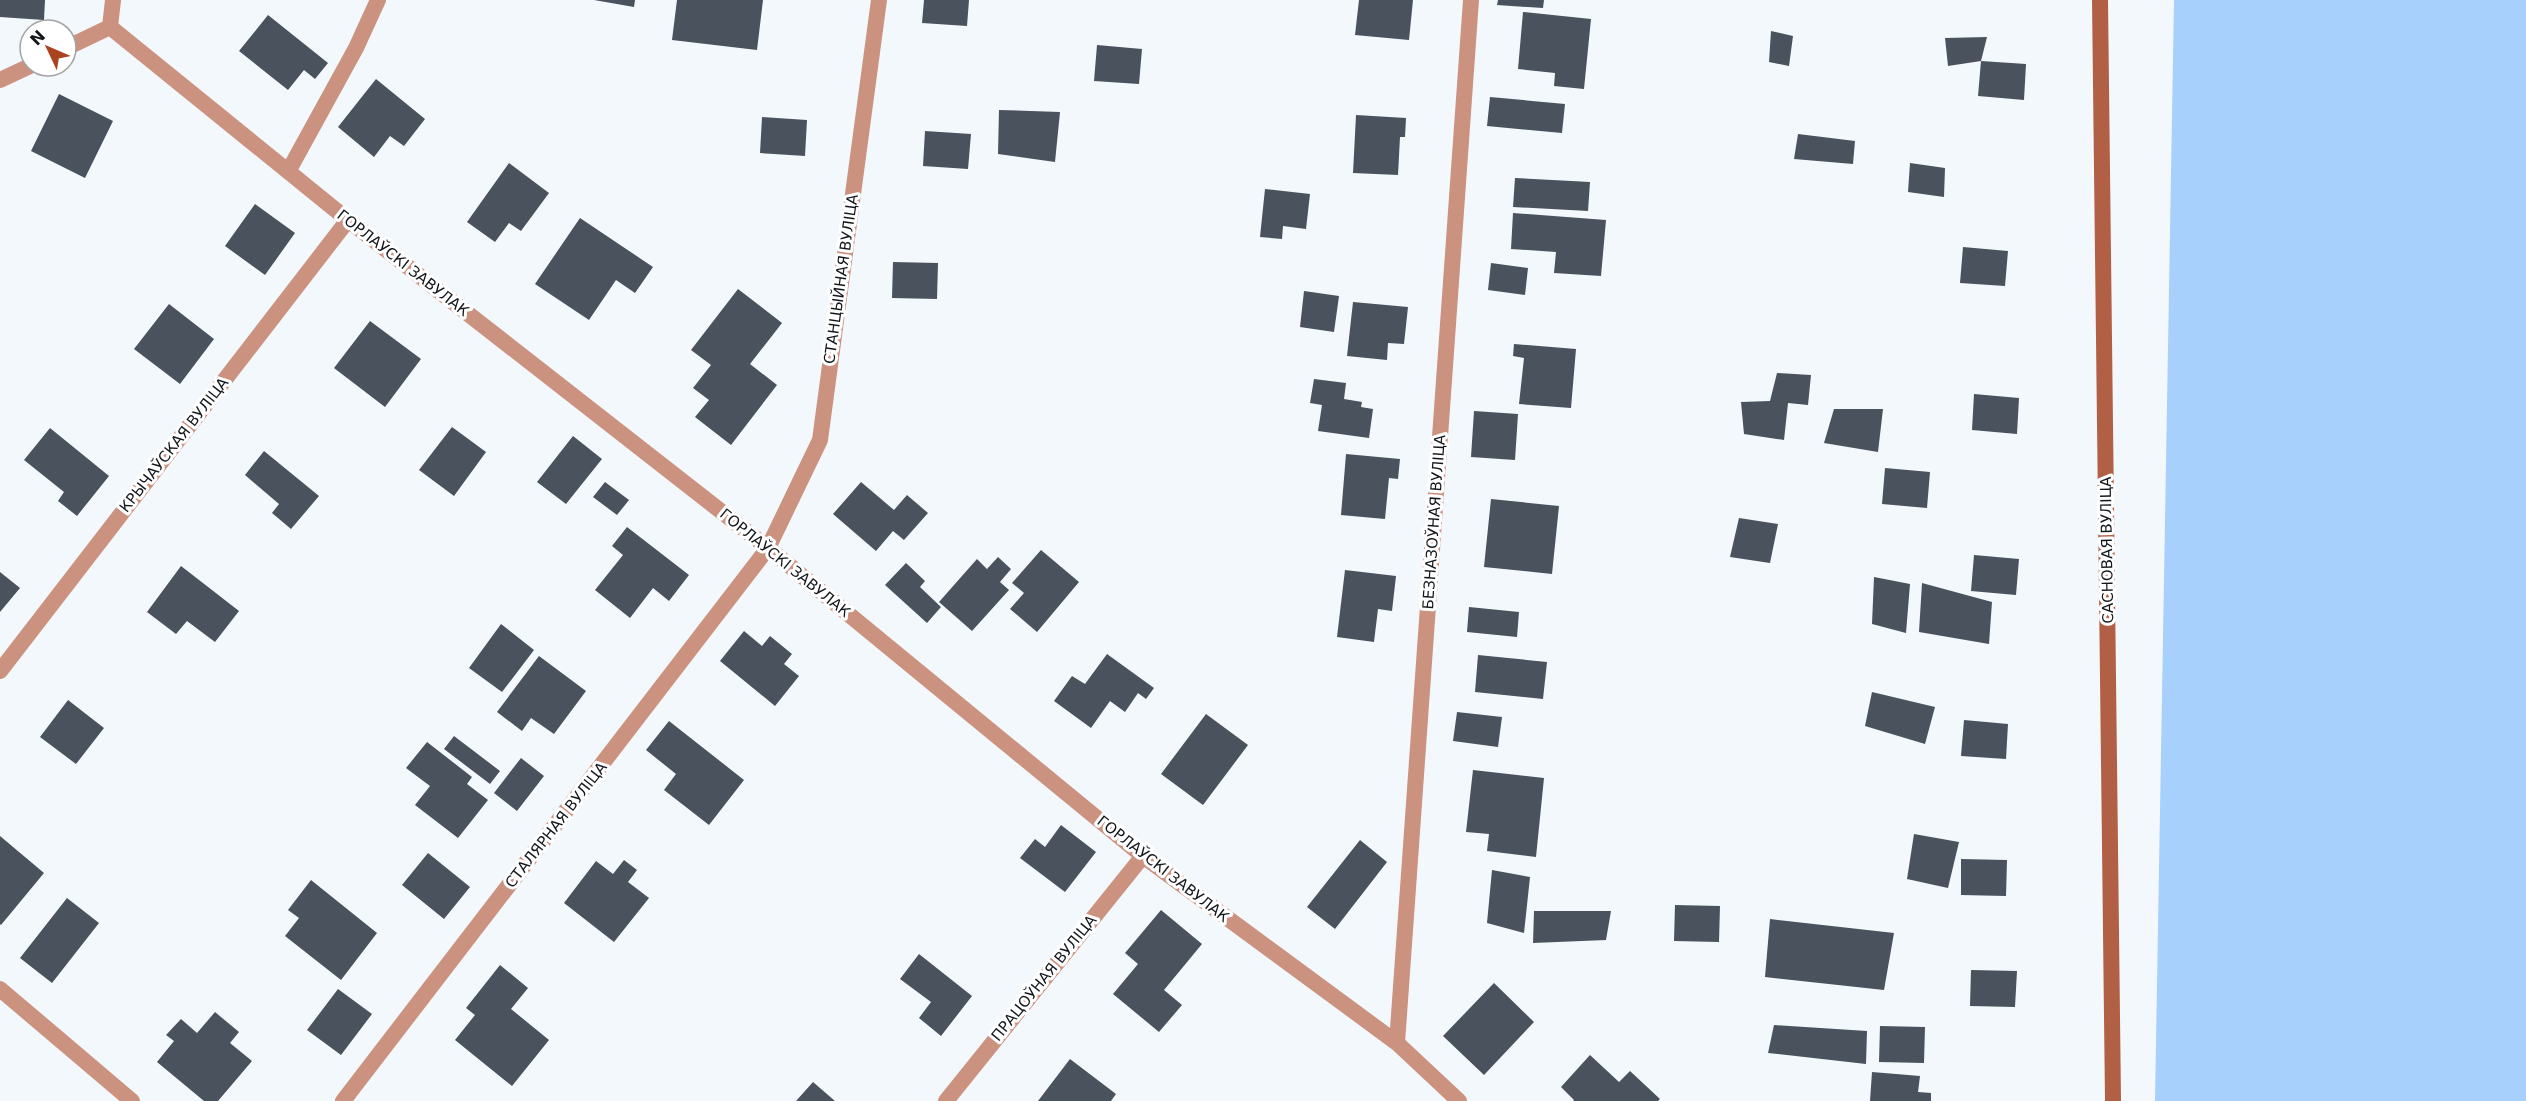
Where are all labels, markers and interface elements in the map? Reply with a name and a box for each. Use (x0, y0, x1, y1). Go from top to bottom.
north arrow (18, 18, 78, 78)
text: N (26, 27, 49, 49)
street label: СТАНЦЫЙНАЯ ВУЛІЦА (819, 192, 862, 365)
street label: ГОРЛАЎСКІ ЗАВУЛАК (333, 205, 473, 320)
street label: КРЫЧАЎСКАЯ ВУЛІЦА (115, 373, 233, 516)
street label: БЕЗНАЗОЎНАЯ ВУЛІЦА (1418, 433, 1449, 610)
street label: САСНОВАЯ ВУЛІЦА (2097, 476, 2117, 624)
street label: ГОРЛАЎСКІ ЗАВУЛАК (716, 504, 855, 621)
street label: СТАЛЯРНАЯ ВУЛІЦА (501, 758, 611, 891)
street label: ГОРЛАЎСКІ ЗАВУЛАК (1093, 811, 1233, 926)
street label: ПРАЦОЎНАЯ ВУЛІЦА (987, 910, 1101, 1045)

